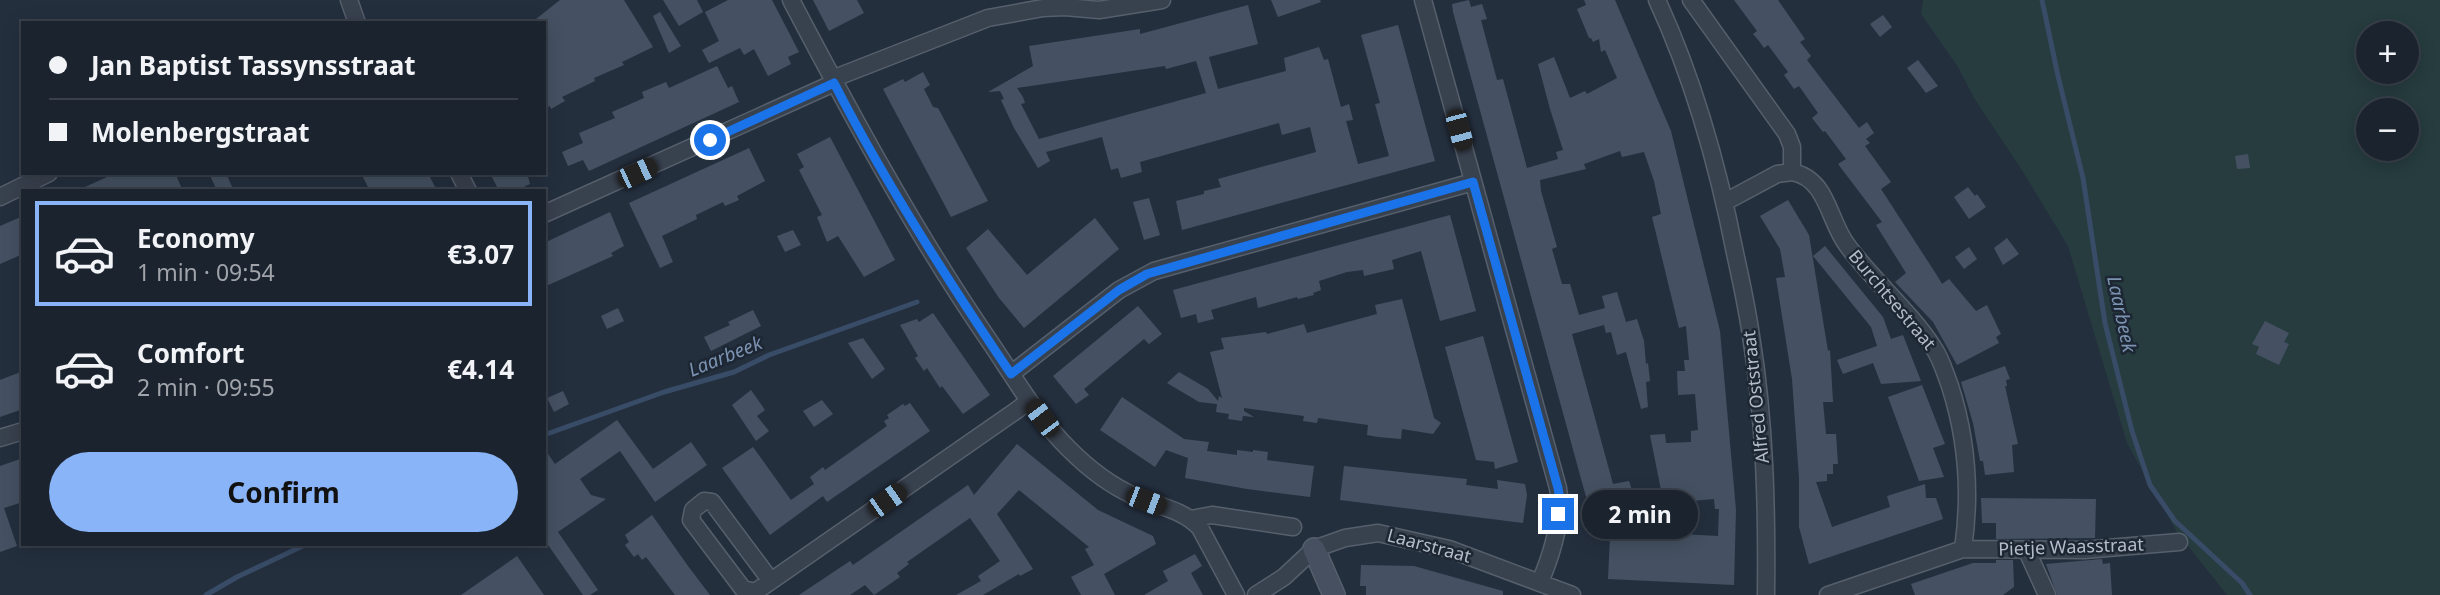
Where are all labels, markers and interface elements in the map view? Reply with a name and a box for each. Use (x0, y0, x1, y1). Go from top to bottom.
map controls (2356, 21, 2419, 161)
button: + (2356, 21, 2419, 84)
text: Jan Baptist Tassynsstraat (91, 47, 416, 83)
button: − (2356, 98, 2419, 161)
car (1444, 107, 1475, 153)
text: Molenbergstraat (91, 114, 310, 150)
route start (694, 124, 726, 156)
car (614, 155, 661, 191)
text: Economy (137, 220, 255, 256)
icon: car (53, 222, 116, 285)
text: €3.07 (447, 236, 514, 272)
street label: Burchtsestraat (1844, 244, 1942, 355)
text: 1 min · 09:54 (137, 256, 275, 288)
water label: Laarbeek (2101, 273, 2143, 355)
water label: Laarbeek (684, 329, 766, 383)
street label: Alfred Oststraat (1736, 329, 1774, 465)
text: Comfort (137, 335, 245, 371)
icon: car (53, 337, 116, 400)
text: €4.14 (447, 351, 514, 387)
text: 2 min · 09:55 (137, 371, 275, 403)
car (1021, 395, 1064, 441)
button: Confirm (49, 452, 518, 532)
car (864, 479, 911, 521)
car (1123, 484, 1170, 518)
callout: 2 min (1582, 490, 1698, 538)
route end (1542, 498, 1574, 530)
text: 2 min (1608, 498, 1672, 530)
street label: Laarstraat (1385, 522, 1474, 568)
street label: Pietje Waasstraat (1998, 531, 2145, 561)

